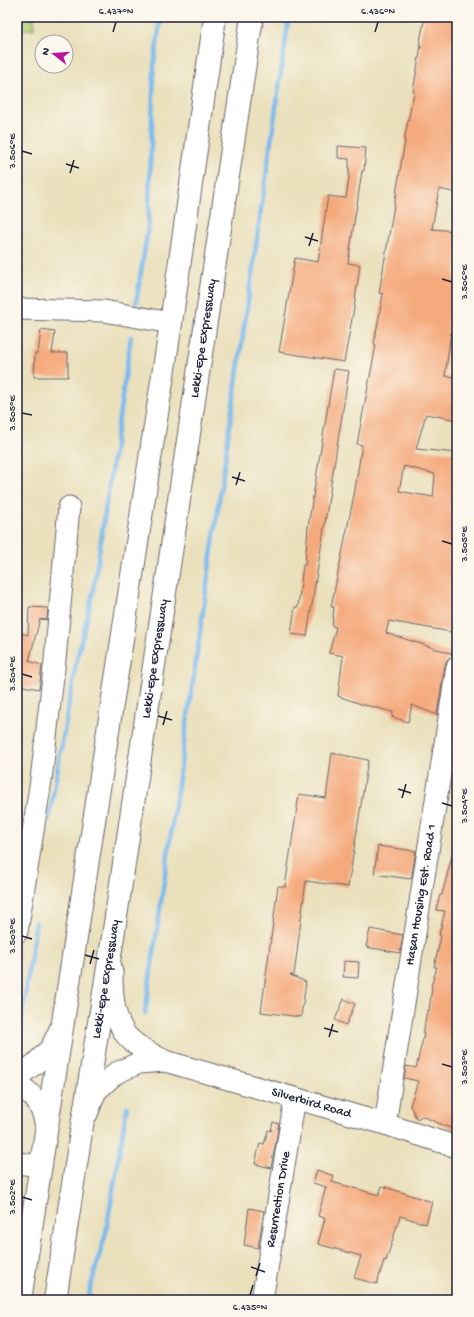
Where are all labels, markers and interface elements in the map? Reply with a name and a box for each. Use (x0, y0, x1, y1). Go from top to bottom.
text: 6.437°N (99, 6, 134, 18)
text: 6.436°N (361, 6, 396, 18)
north arrow (34, 34, 74, 74)
text: N (40, 46, 53, 57)
text: 3.506°E (7, 133, 19, 170)
text: 3.506°E (459, 264, 471, 301)
street label: Lekki-Epe Expressway (187, 277, 220, 399)
text: 3.505°E (7, 395, 19, 432)
text: 3.505°E (459, 526, 471, 563)
street label: Lekki-Epe Expressway (139, 598, 171, 719)
text: 3.504°E (7, 656, 19, 692)
text: 3.504°E (459, 788, 471, 824)
street label: Hasan Housing Est. Road 1 (403, 823, 440, 966)
text: 3.503°E (7, 918, 19, 955)
street label: Lekki-Epe Expressway (89, 918, 123, 1040)
text: 3.503°E (459, 1049, 471, 1086)
street label: Silverbird Road (270, 1084, 354, 1122)
street label: Resurrection Drive (263, 1150, 294, 1249)
text: 3.502°E (7, 1179, 19, 1215)
text: 6.435°N (233, 1302, 268, 1314)

